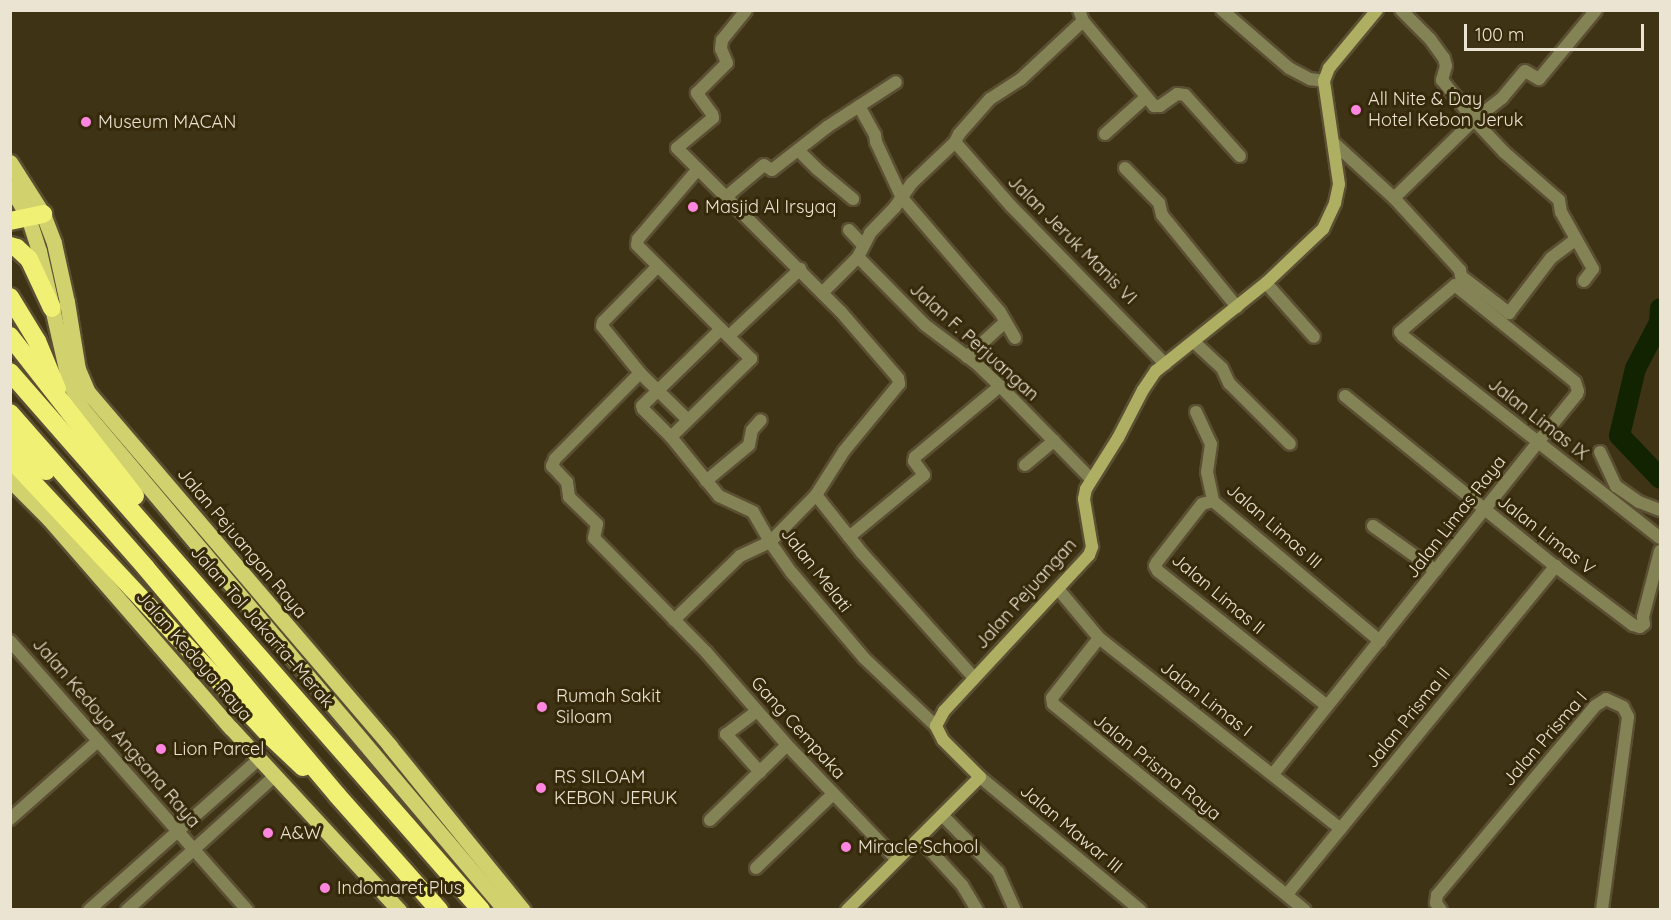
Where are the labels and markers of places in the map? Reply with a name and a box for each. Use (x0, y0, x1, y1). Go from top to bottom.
place label: All Nite & Day Hotel Kebon Jeruk (1368, 89, 1523, 132)
marker: All Nite & Day Hotel Kebon Jeruk (1349, 103, 1363, 117)
place label: Museum MACAN (98, 111, 236, 133)
marker: Museum MACAN (79, 115, 93, 129)
place label: Masjid Al Irsyaq (705, 196, 836, 218)
marker: Masjid Al Irsyaq (686, 200, 700, 214)
place label: Rumah Sakit Siloam (556, 686, 661, 728)
marker: Rumah Sakit Siloam (533, 698, 551, 716)
place label: Lion Parcel (173, 738, 264, 760)
marker: Lion Parcel (154, 742, 168, 756)
place label: RS SILOAM KEBON JERUK (554, 767, 677, 810)
marker: RS SILOAM KEBON JERUK (532, 779, 550, 797)
place label: A&W (280, 822, 321, 844)
marker: A&W (261, 826, 275, 840)
place label: Miracle School (858, 836, 978, 858)
marker: Miracle School (839, 840, 853, 854)
place label: Indomaret Plus (337, 877, 462, 899)
marker: Indomaret Plus (318, 881, 332, 895)

